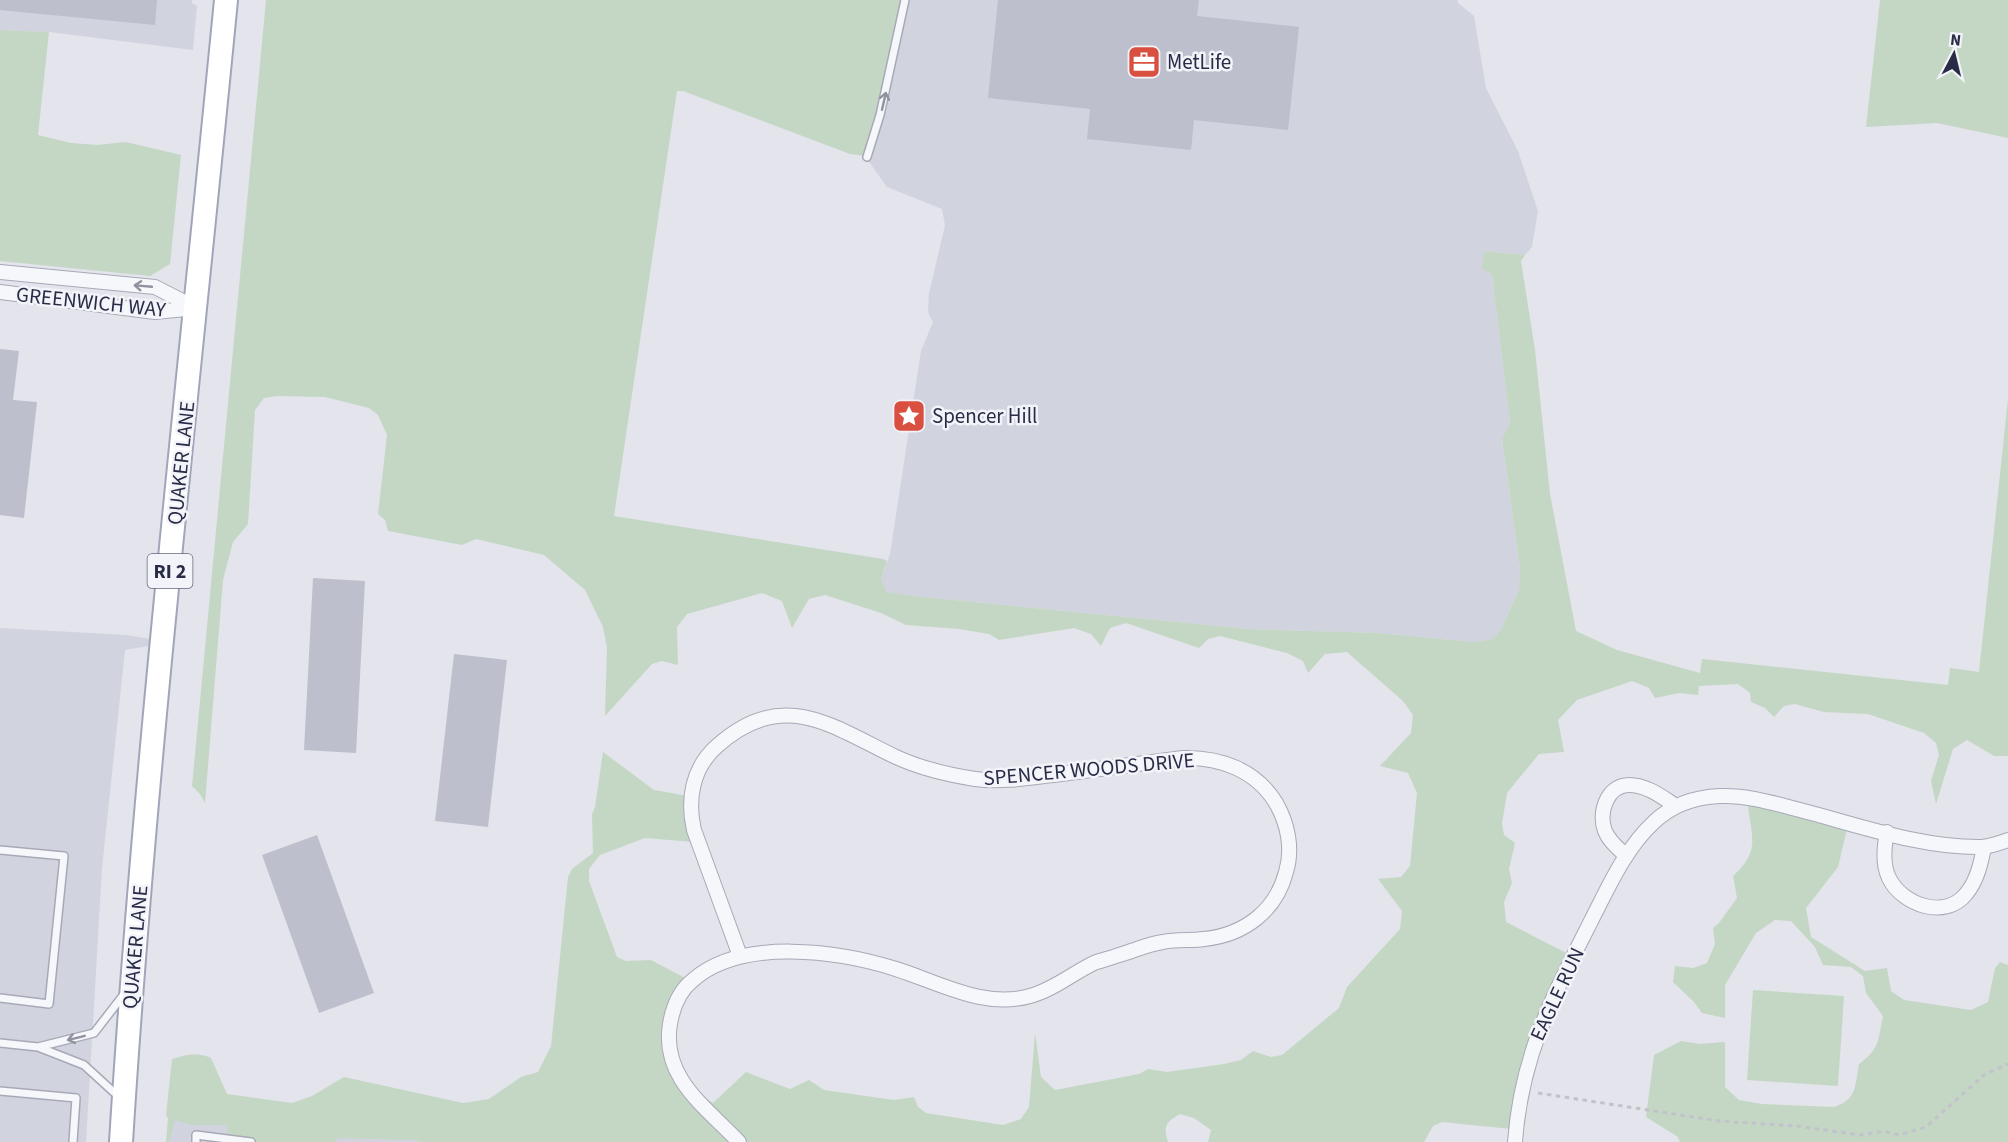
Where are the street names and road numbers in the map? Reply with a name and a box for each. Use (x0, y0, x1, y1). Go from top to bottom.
street label: GREENWICH WAY (15, 279, 168, 325)
street label: QUAKER LANE (160, 400, 202, 526)
road number: RI 2 (148, 554, 192, 588)
street label: SPENCER WOODS DRIVE (982, 745, 1196, 793)
street label: QUAKER LANE (115, 884, 155, 1010)
street label: EAGLE RUN (1522, 942, 1592, 1046)

